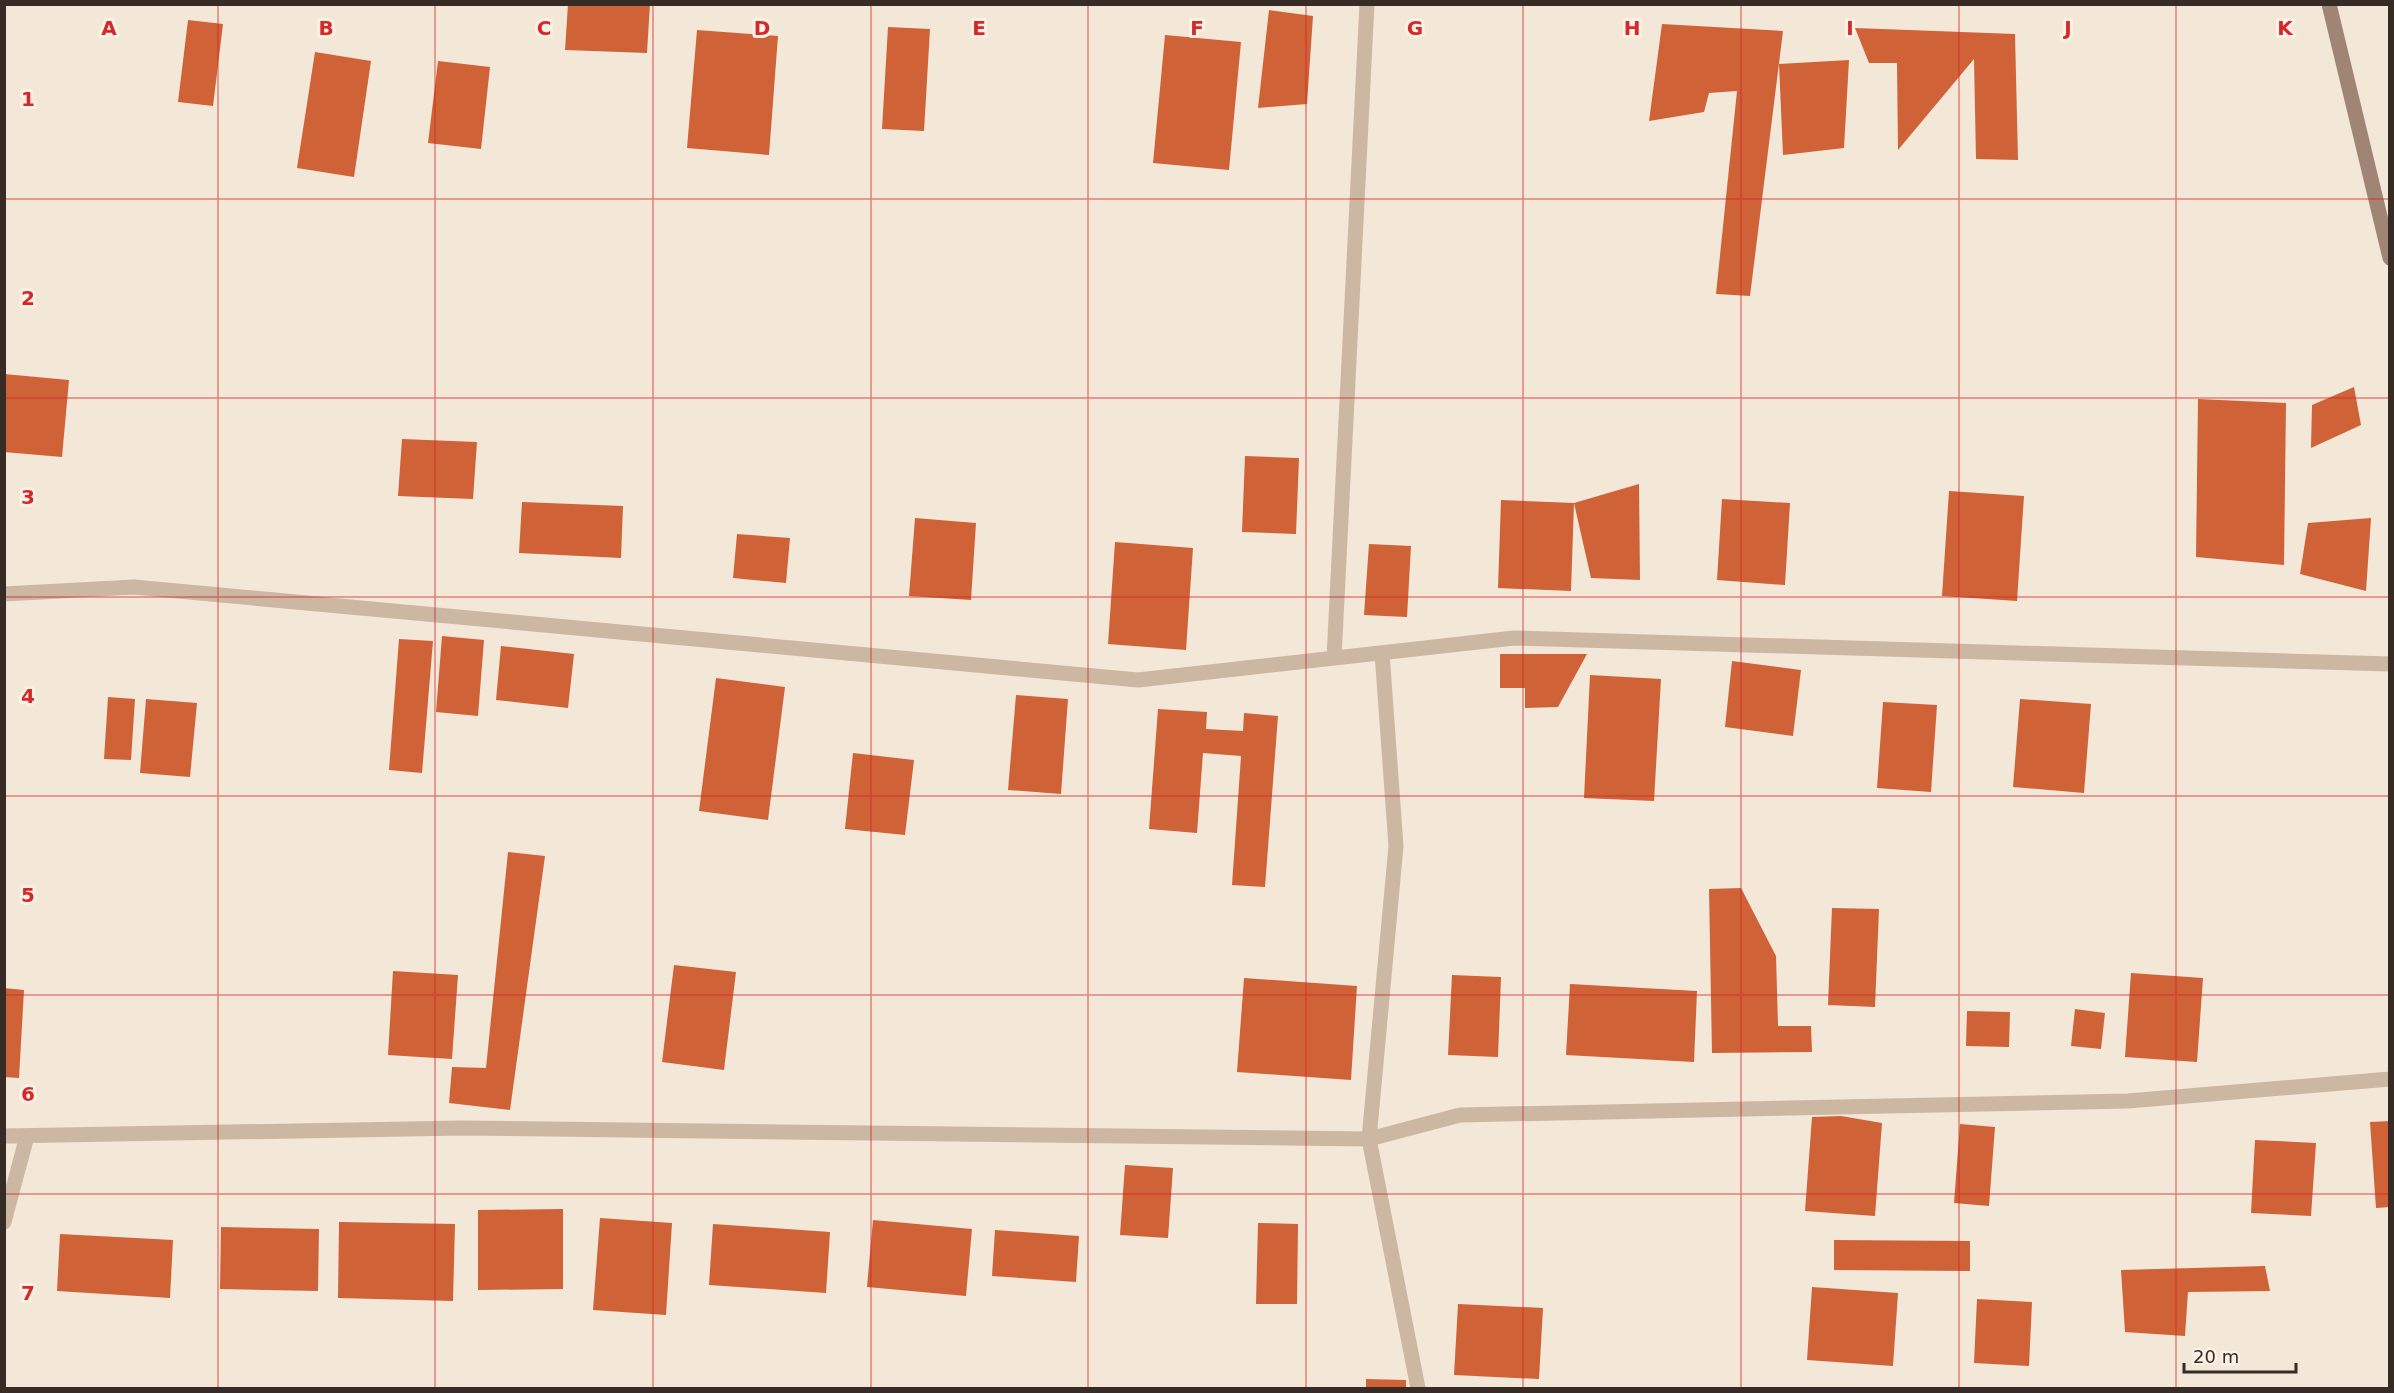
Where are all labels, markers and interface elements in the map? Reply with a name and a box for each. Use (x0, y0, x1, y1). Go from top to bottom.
text: A (101, 16, 117, 40)
text: B (318, 16, 334, 40)
text: C (537, 16, 551, 40)
text: D (754, 16, 770, 40)
text: E (972, 16, 986, 40)
text: F (1190, 16, 1204, 40)
text: G (1407, 16, 1423, 40)
text: H (1624, 16, 1640, 40)
text: I (1846, 16, 1854, 40)
text: J (2062, 16, 2072, 40)
text: K (2277, 16, 2294, 40)
text: 1 (21, 87, 35, 111)
text: 2 (21, 286, 35, 310)
text: 3 (21, 485, 35, 509)
text: 4 (21, 684, 35, 708)
text: 5 (21, 883, 35, 907)
text: 6 (21, 1082, 35, 1106)
text: 7 (21, 1281, 35, 1305)
scale bar (2184, 1336, 2296, 1374)
text: 20 m (2193, 1346, 2239, 1367)

